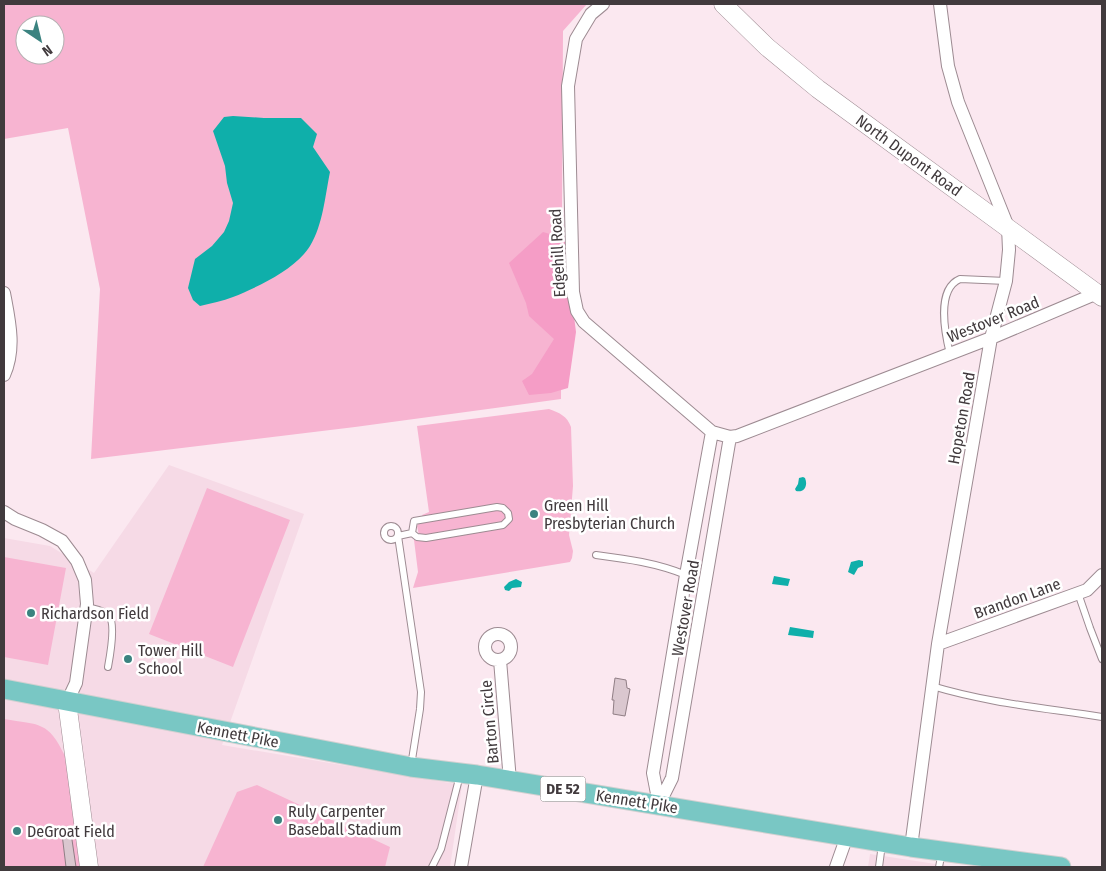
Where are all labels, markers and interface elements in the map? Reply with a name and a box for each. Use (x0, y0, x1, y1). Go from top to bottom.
north arrow (15, 15, 65, 65)
text: N (39, 41, 55, 60)
street label: North Dupont Road (852, 111, 965, 200)
street label: Edgehill Road (546, 208, 569, 298)
street label: Westover Road (944, 292, 1042, 347)
street label: Hopeton Road (944, 370, 979, 466)
place label: Green Hill Presbyterian Church (544, 496, 675, 533)
marker: Green Hill Presbyterian Church (528, 508, 540, 520)
street label: Westover Road (668, 558, 703, 658)
street label: Brandon Lane (971, 574, 1063, 623)
place label: Richardson Field (41, 604, 149, 623)
marker: Richardson Field (25, 607, 37, 619)
place label: Tower Hill School (138, 641, 203, 678)
marker: Tower Hill School (122, 653, 134, 665)
street label: Barton Circle (476, 679, 503, 765)
street label: Kennett Pike (195, 717, 280, 752)
road number: DE 52 (540, 776, 586, 802)
street label: Kennett Pike (595, 786, 679, 817)
place label: Ruly Carpenter Baseball Stadium (288, 802, 402, 839)
marker: Ruly Carpenter Baseball Stadium (272, 814, 284, 826)
place label: DeGroat Field (27, 822, 115, 841)
marker: DeGroat Field (11, 825, 23, 837)

